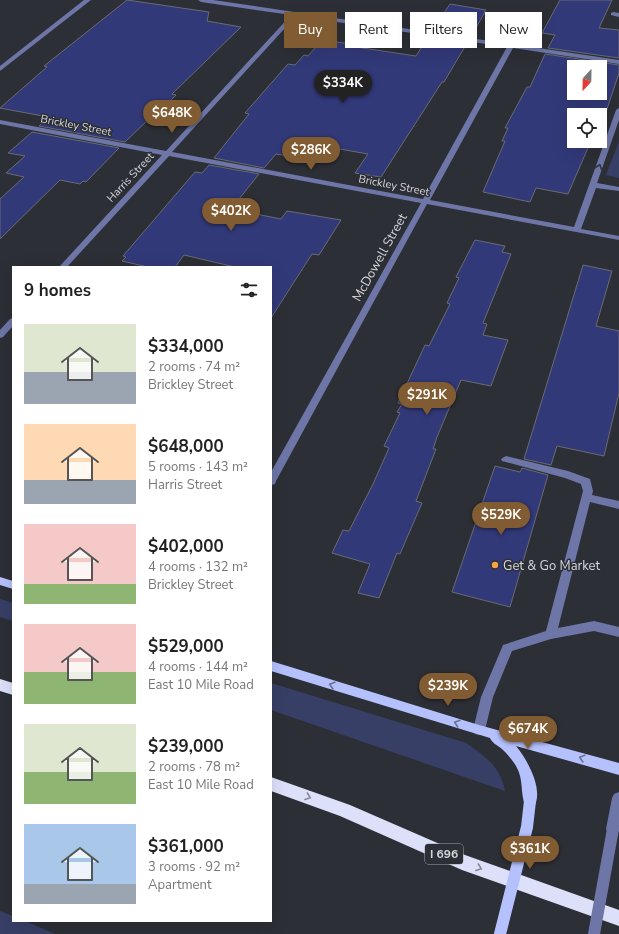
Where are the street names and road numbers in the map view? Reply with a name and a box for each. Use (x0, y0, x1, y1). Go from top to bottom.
street label: Brickley Street (39, 111, 113, 140)
street label: Harris Street (103, 149, 157, 205)
street label: Brickley Street (357, 171, 431, 200)
street label: McDowell Street (348, 210, 412, 305)
road number: I 696 (425, 844, 463, 864)

